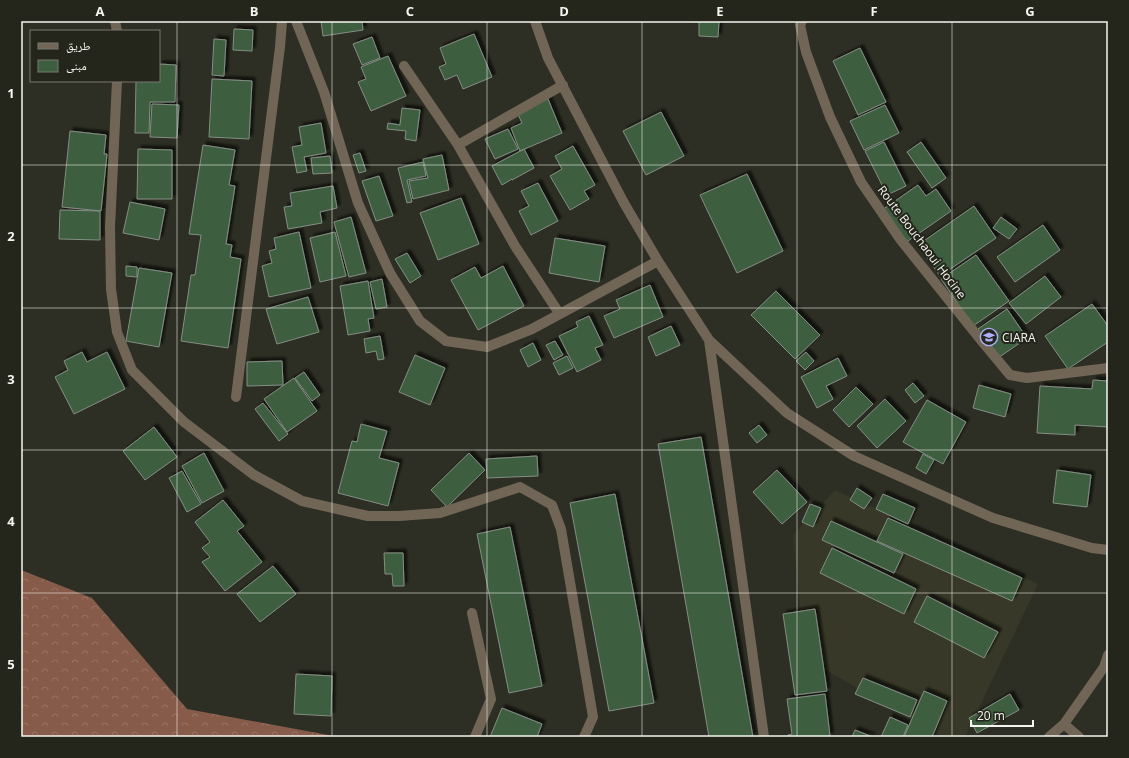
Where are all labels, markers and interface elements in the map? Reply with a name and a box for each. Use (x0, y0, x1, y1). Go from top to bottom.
text: A (96, 2, 105, 20)
text: B (250, 2, 259, 20)
text: C (406, 2, 414, 20)
text: D (559, 2, 569, 20)
text: E (716, 2, 724, 20)
text: F (870, 2, 878, 20)
text: G (1025, 2, 1035, 20)
legend (30, 30, 160, 82)
text: طريق (66, 37, 91, 54)
text: مبنى (66, 57, 87, 74)
text: 1 (7, 84, 15, 102)
street label: Route Bouchaoui Hocine (874, 182, 970, 302)
text: 2 (7, 227, 15, 245)
school or university icon: CIARA (979, 327, 999, 347)
place label: CIARA (1002, 329, 1036, 346)
text: 3 (7, 370, 15, 388)
text: 4 (7, 512, 15, 530)
text: 5 (7, 655, 15, 673)
scale bar (971, 702, 1033, 728)
text: 20 m (977, 707, 1005, 724)

